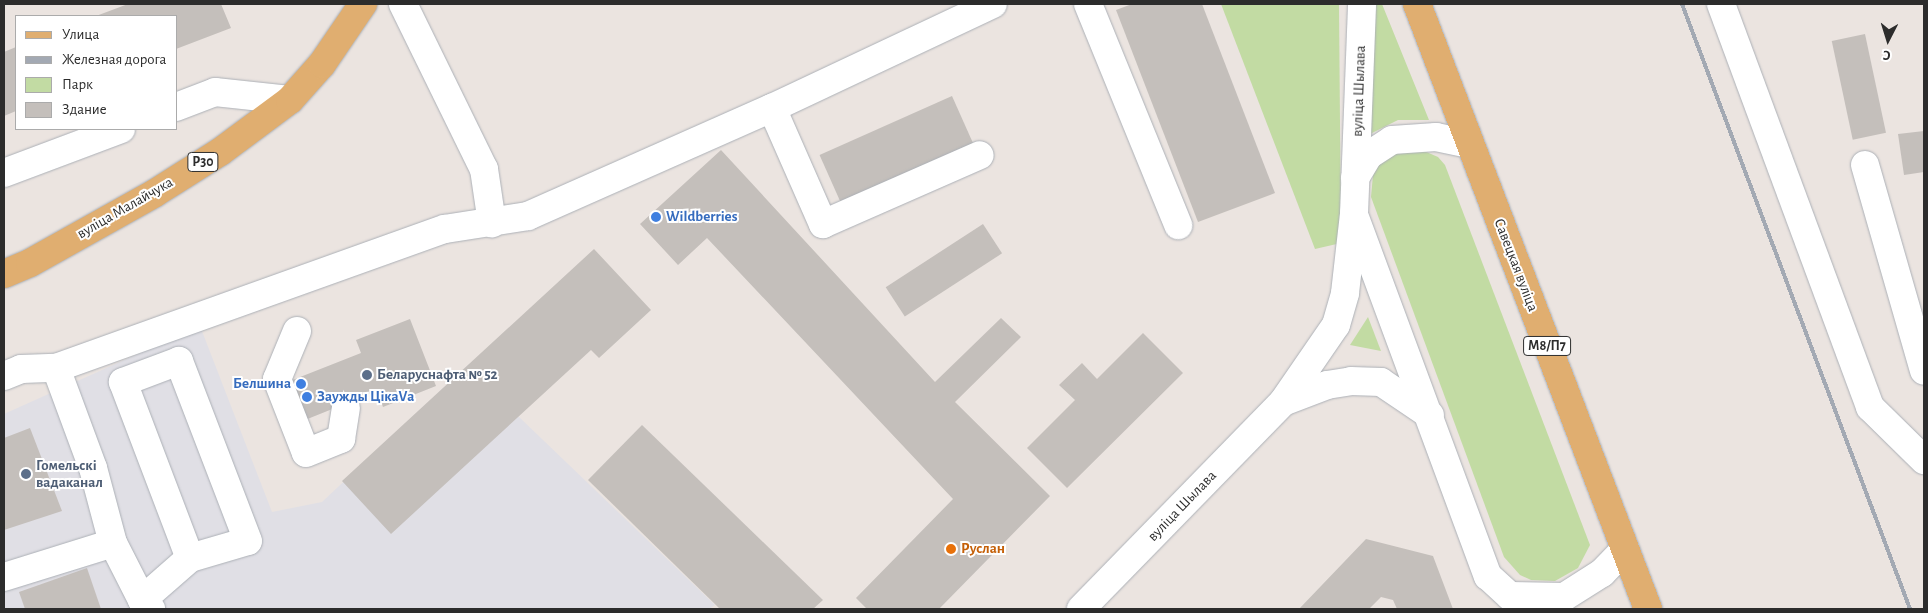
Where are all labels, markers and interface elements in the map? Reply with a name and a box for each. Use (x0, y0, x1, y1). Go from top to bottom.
legend (15, 15, 178, 130)
north arrow (1863, 15, 1913, 65)
text: Улица (62, 27, 99, 42)
street label: вуліца Шылава (1348, 45, 1370, 137)
text: С (1882, 48, 1891, 62)
text: Железная дорога (62, 52, 166, 67)
text: Парк (62, 77, 93, 92)
text: Здание (62, 102, 107, 117)
road number: Р30 (187, 150, 219, 173)
street label: вуліца Малайчука (74, 173, 176, 243)
place label: Wildberries (666, 208, 737, 226)
marker: Wildberries (650, 211, 662, 223)
street label: Савецкая вуліца (1490, 216, 1542, 314)
road number: М8/П7 (1522, 334, 1572, 358)
place label: Беларуснафта № 52 (377, 366, 498, 384)
marker: Беларуснафта № 52 (361, 369, 373, 381)
place label: Белшина (233, 375, 291, 393)
marker: Белшина (295, 378, 307, 390)
place label: Заужды ЦікаVа (317, 388, 414, 406)
marker: Заужды ЦікаVа (301, 391, 313, 403)
place label: Гомельскі вадаканал (36, 456, 103, 491)
street label: вуліца Шылава (1144, 467, 1220, 545)
marker: Гомельскі вадаканал (20, 468, 32, 480)
place label: Руслан (961, 540, 1005, 558)
marker: Руслан (945, 543, 957, 555)

